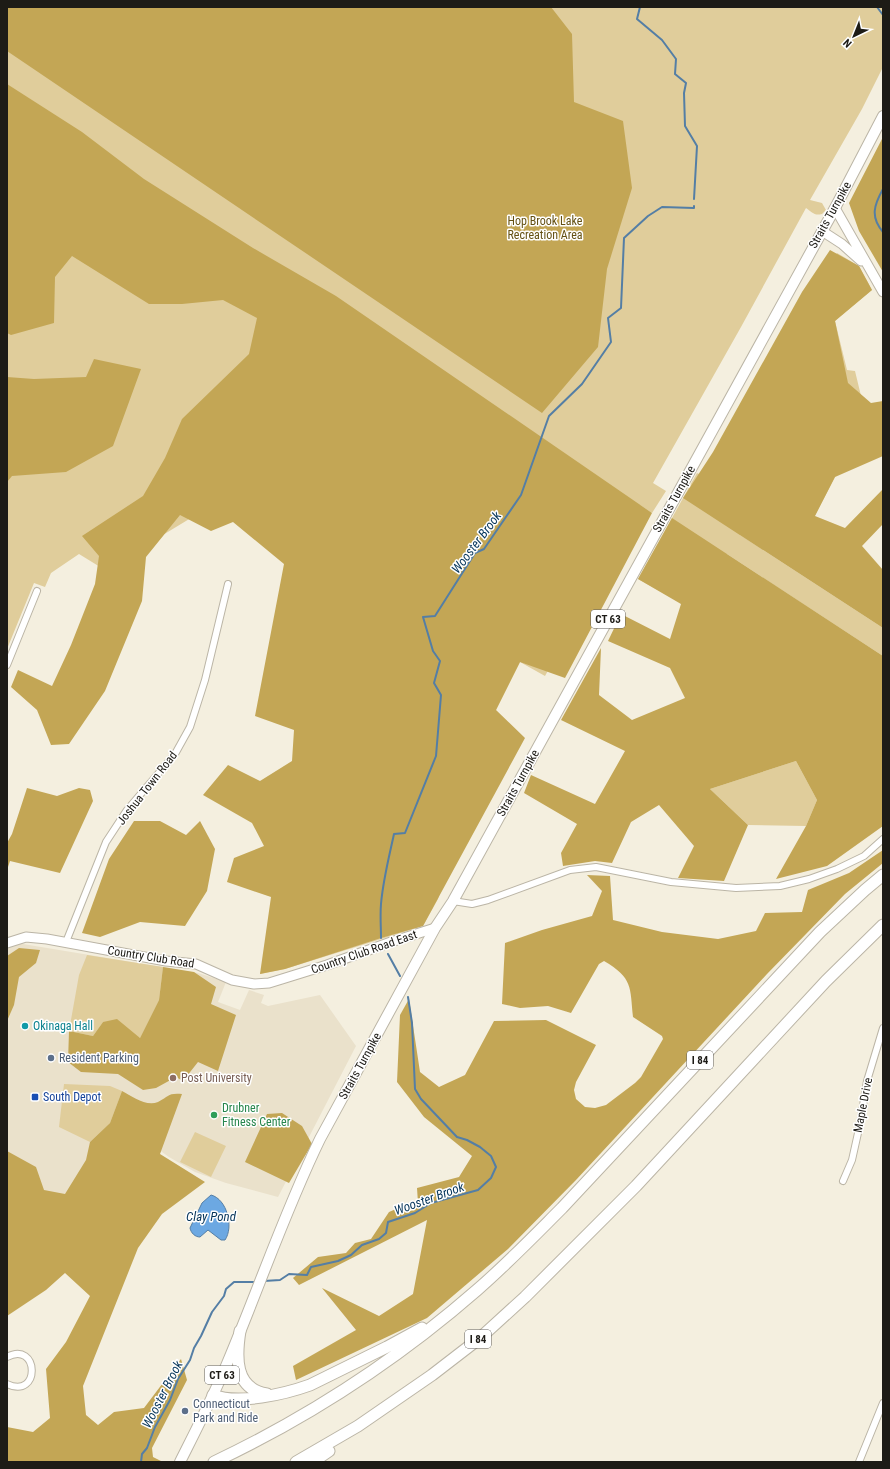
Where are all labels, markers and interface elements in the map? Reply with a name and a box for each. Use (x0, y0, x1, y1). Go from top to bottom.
north arrow (834, 16, 874, 56)
text: N (840, 36, 854, 50)
street label: Straits Turnpike (806, 179, 854, 251)
park label: Hop Brook Lake Recreation Area (507, 214, 583, 242)
street label: Straits Turnpike (650, 463, 698, 535)
water label: Wooster Brook (448, 508, 505, 576)
road number: CT 63 (591, 610, 625, 628)
street label: Straits Turnpike (494, 747, 542, 819)
street label: Joshua Town Road (114, 748, 180, 827)
street label: Country Club Road East (309, 927, 419, 977)
street label: Country Club Road (107, 943, 195, 971)
place label: Okinaga Hall (33, 1019, 93, 1033)
marker: Okinaga Hall (20, 1021, 30, 1031)
street label: Straits Turnpike (336, 1030, 384, 1102)
place label: Resident Parking (59, 1051, 139, 1065)
road number: I 84 (687, 1051, 713, 1069)
marker: Resident Parking (46, 1053, 56, 1063)
place label: Post University (181, 1071, 252, 1085)
marker: Post University (168, 1073, 178, 1083)
street label: Maple Drive (851, 1076, 875, 1134)
place label: South Depot (43, 1090, 102, 1104)
marker: South Depot (30, 1092, 40, 1102)
place label: Drubner Fitness Center (222, 1101, 291, 1129)
marker: Drubner Fitness Center (209, 1110, 219, 1120)
water label: Wooster Brook (392, 1179, 466, 1218)
water label: Clay Pond (186, 1209, 237, 1224)
road number: I 84 (465, 1330, 491, 1348)
water label: Wooster Brook (139, 1358, 186, 1430)
road number: CT 63 (205, 1366, 239, 1384)
place label: Connecticut Park and Ride (193, 1397, 258, 1425)
marker: Connecticut Park and Ride (180, 1406, 190, 1416)

